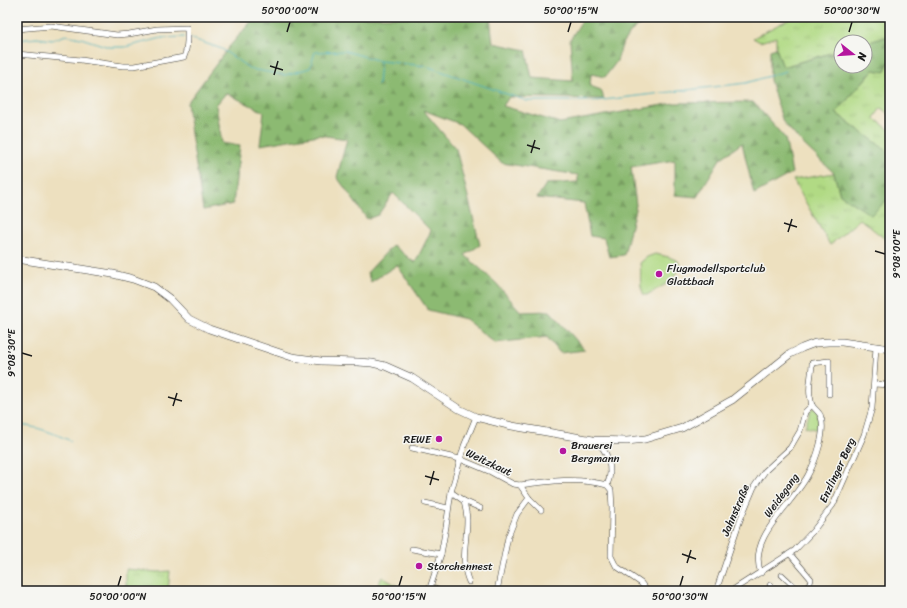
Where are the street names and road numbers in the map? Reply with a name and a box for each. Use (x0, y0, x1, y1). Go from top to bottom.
street label: Enzlinger Berg (814, 434, 861, 506)
street label: Weitzkaut (462, 443, 515, 482)
street label: Weidegang (759, 469, 804, 521)
street label: Jahnstraße (716, 481, 755, 540)

